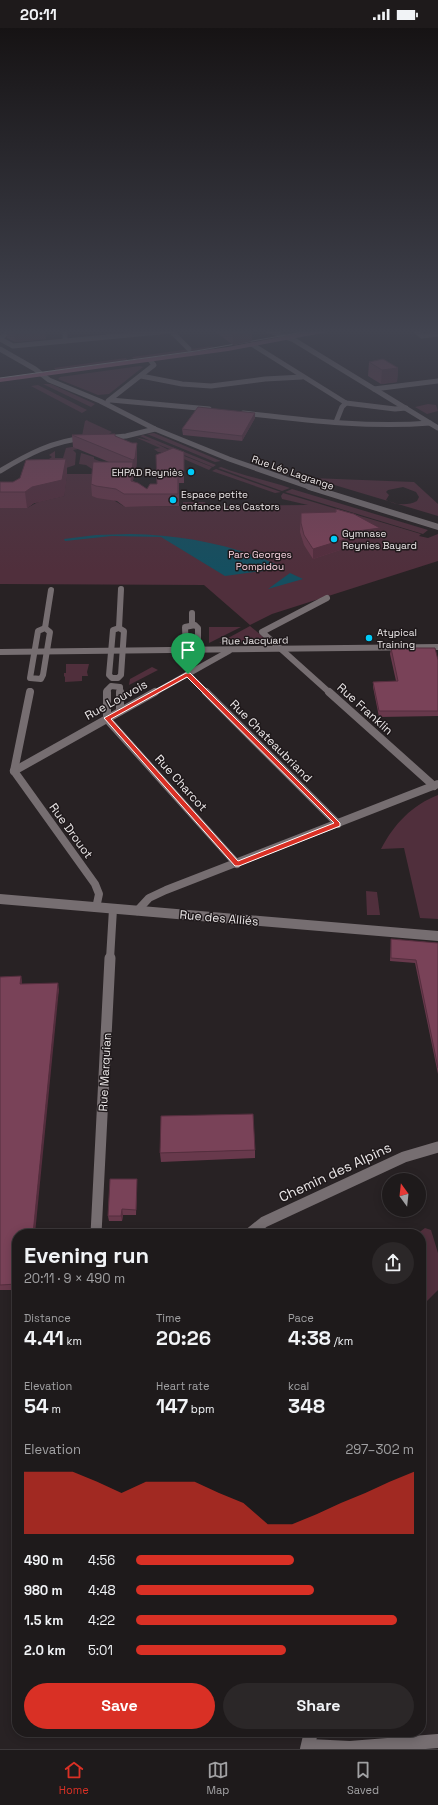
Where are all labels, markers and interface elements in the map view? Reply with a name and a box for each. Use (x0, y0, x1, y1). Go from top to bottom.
text: 20:11 (20, 5, 57, 24)
street label: Rue Léo Lagrange (250, 452, 336, 493)
place label: EHPAD Reyniès (112, 466, 183, 479)
marker: EHPAD Reyniès (186, 467, 196, 477)
place label: Espace petite enfance Les Castors (181, 488, 280, 513)
marker: Espace petite enfance Les Castors (168, 495, 178, 505)
place label: Gymnase Reynies Bayard (342, 527, 417, 552)
marker: Gymnase Reynies Bayard (329, 534, 339, 544)
park label: Parc Georges Pompidou (228, 548, 292, 573)
place label: Atypical Training (377, 626, 417, 651)
pin (171, 633, 205, 674)
street label: Rue Jacquard (222, 633, 288, 648)
marker: Atypical Training (364, 633, 374, 643)
icon: arrive (177, 639, 199, 661)
street label: Rue Louvois (82, 676, 150, 724)
street label: Rue Franklin (334, 680, 396, 738)
street label: Rue Chateaubriand (226, 696, 316, 786)
street label: Rue Charcot (151, 751, 211, 815)
street label: Rue Drouot (45, 800, 97, 862)
street label: Rue des Alliés (179, 907, 259, 929)
street label: Rue Marquian (95, 1032, 115, 1112)
street label: Chemin des Alpins (276, 1138, 394, 1206)
north arrow (382, 1173, 426, 1217)
map controls (382, 1173, 426, 1217)
text: Evening run (24, 1241, 149, 1269)
button: share (372, 1242, 414, 1284)
text: 20:11 · 9 × 490 m (24, 1270, 125, 1287)
text: Distance (24, 1311, 71, 1325)
text: Time (156, 1311, 181, 1325)
text: Pace (288, 1311, 314, 1325)
text: 4.41 (24, 1325, 64, 1351)
text: 20:26 (156, 1325, 211, 1351)
text: 4:38 (288, 1325, 331, 1351)
text: km (64, 1334, 82, 1348)
text: /km (331, 1334, 353, 1348)
text: Elevation (24, 1379, 72, 1393)
text: Heart rate (156, 1379, 209, 1393)
text: kcal (288, 1379, 309, 1393)
text: 54 (24, 1393, 49, 1419)
text: 147 (156, 1393, 188, 1419)
text: 348 (288, 1393, 325, 1419)
text: m (49, 1402, 61, 1416)
text: bpm (188, 1402, 214, 1416)
text: Elevation (24, 1441, 81, 1458)
text: 297–302 m (345, 1441, 414, 1458)
text: 490 m (24, 1552, 63, 1569)
text: 4:56 (88, 1552, 115, 1569)
text: 980 m (24, 1582, 63, 1599)
text: 4:48 (88, 1582, 116, 1599)
text: 1.5 km (24, 1612, 63, 1629)
text: 4:22 (88, 1612, 115, 1629)
text: 2.0 km (24, 1642, 66, 1659)
text: 5:01 (88, 1642, 113, 1659)
button: Save (24, 1683, 215, 1729)
button: Share (223, 1683, 414, 1729)
tab: Home (59, 1759, 89, 1797)
tab: Map (206, 1759, 229, 1797)
tab: Saved (347, 1759, 379, 1797)

